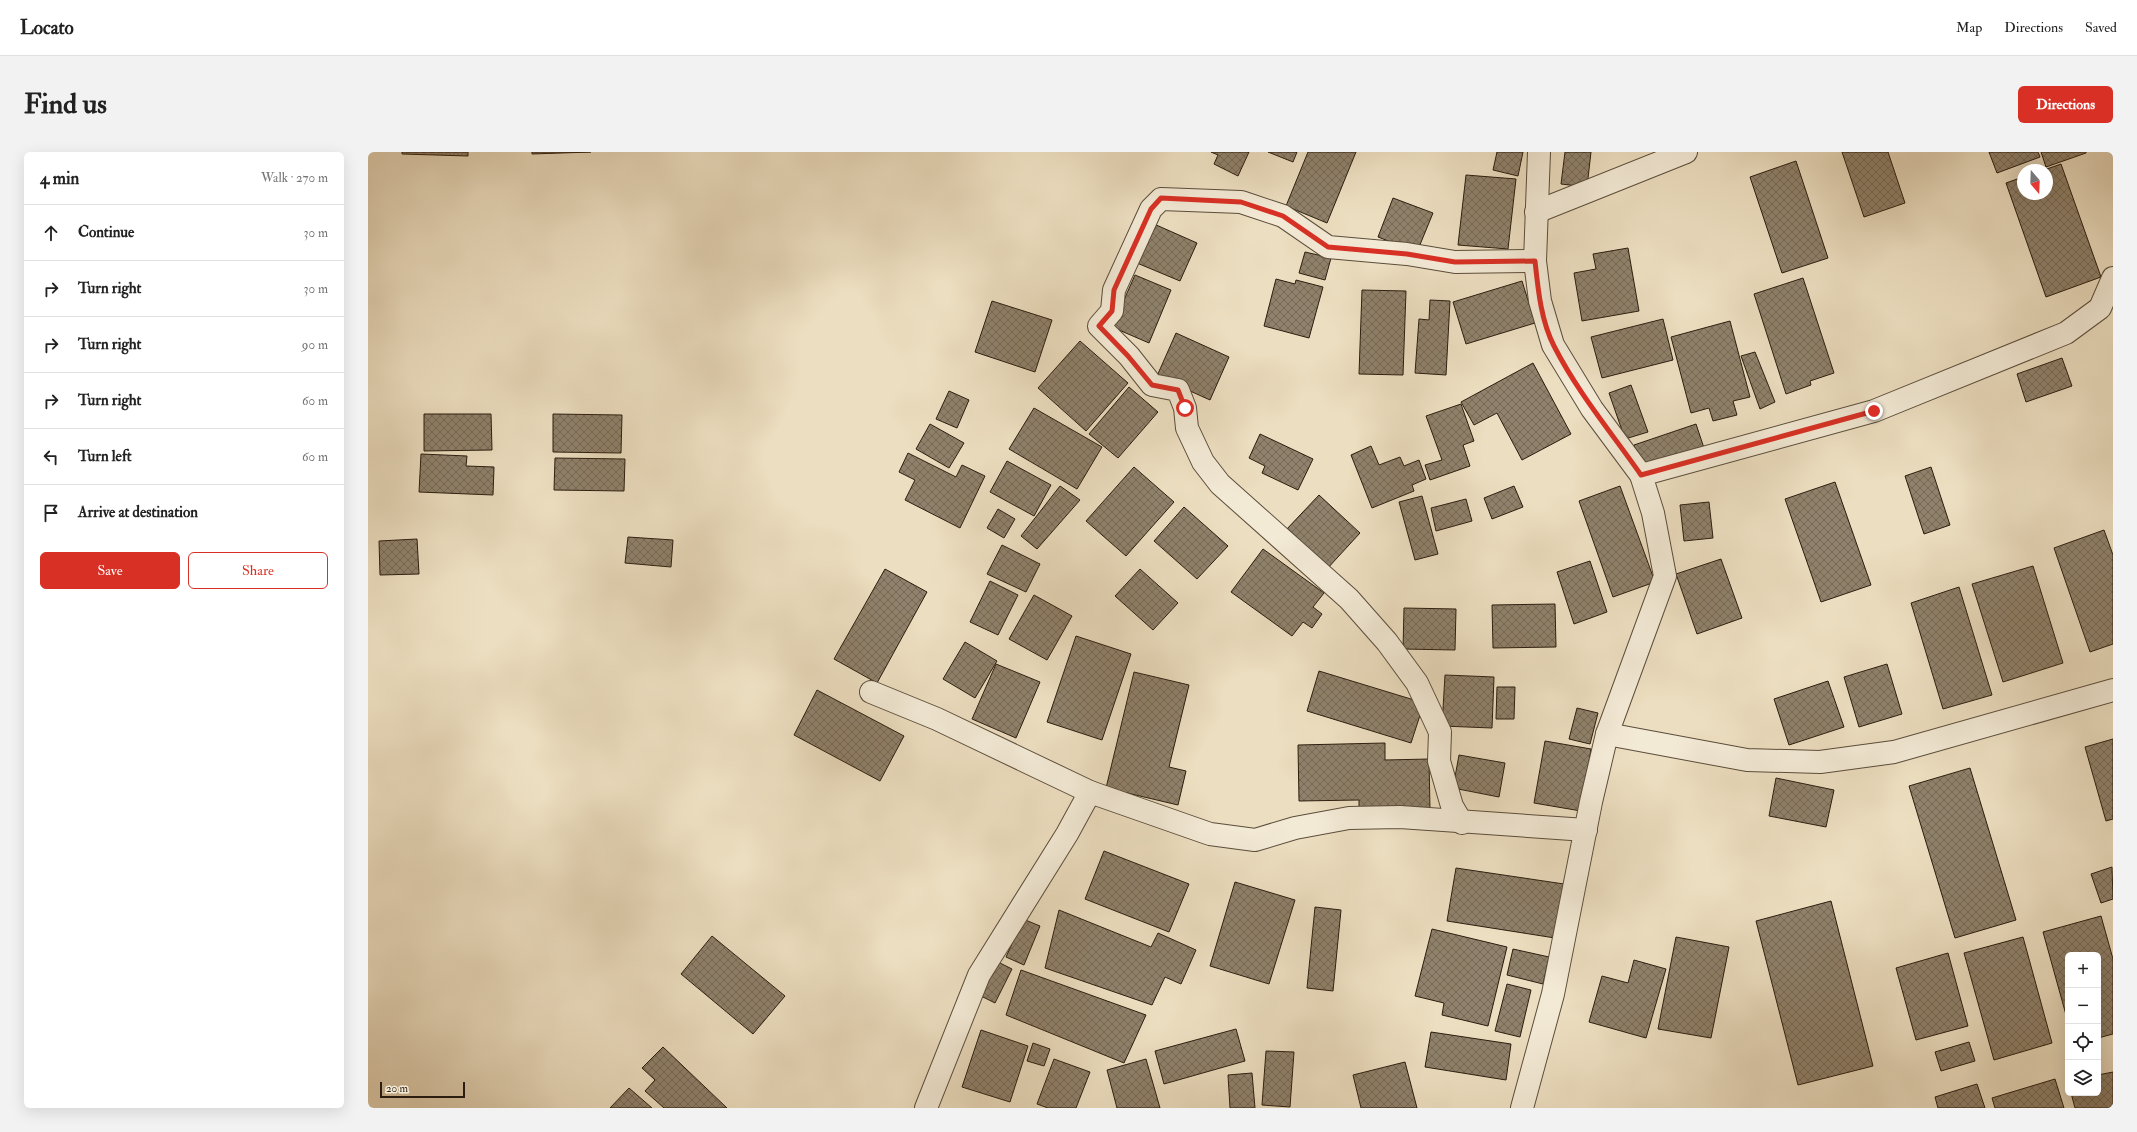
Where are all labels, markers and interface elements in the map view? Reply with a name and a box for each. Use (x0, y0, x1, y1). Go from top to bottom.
text: Locato (20, 16, 74, 40)
text: Map (1956, 19, 1982, 36)
text: Directions (2004, 19, 2063, 36)
text: Saved (2085, 19, 2117, 36)
button: Directions (2018, 86, 2113, 123)
text: Find us (24, 87, 107, 122)
north arrow (2017, 164, 2053, 200)
text: 4 min (40, 168, 79, 189)
text: Walk · 270 m (261, 170, 328, 186)
icon: ahead (40, 222, 62, 244)
text: Continue (78, 223, 134, 242)
text: 30 m (304, 225, 328, 241)
icon: right (40, 278, 62, 300)
text: Turn right (78, 279, 141, 298)
text: 30 m (304, 281, 328, 297)
icon: right (40, 334, 62, 356)
text: Turn right (78, 335, 141, 354)
text: 90 m (302, 337, 328, 353)
icon: right (40, 390, 62, 412)
text: Turn right (78, 391, 141, 410)
text: 60 m (302, 393, 328, 409)
route start (1176, 399, 1194, 417)
route end (1865, 402, 1883, 420)
icon: left (40, 446, 62, 468)
text: Turn left (78, 447, 132, 466)
text: 60 m (302, 449, 328, 465)
icon: arrive (40, 502, 62, 524)
text: Arrive at destination (78, 503, 198, 522)
button: Save (40, 552, 180, 589)
button: Share (188, 552, 328, 589)
map controls (2065, 952, 2101, 1096)
button: + (2065, 952, 2101, 988)
button: − (2065, 988, 2101, 1024)
button: locate (2065, 1024, 2101, 1060)
button: layers (2065, 1060, 2101, 1096)
scale bar (380, 1080, 465, 1099)
text: 20 m (386, 1082, 408, 1095)

